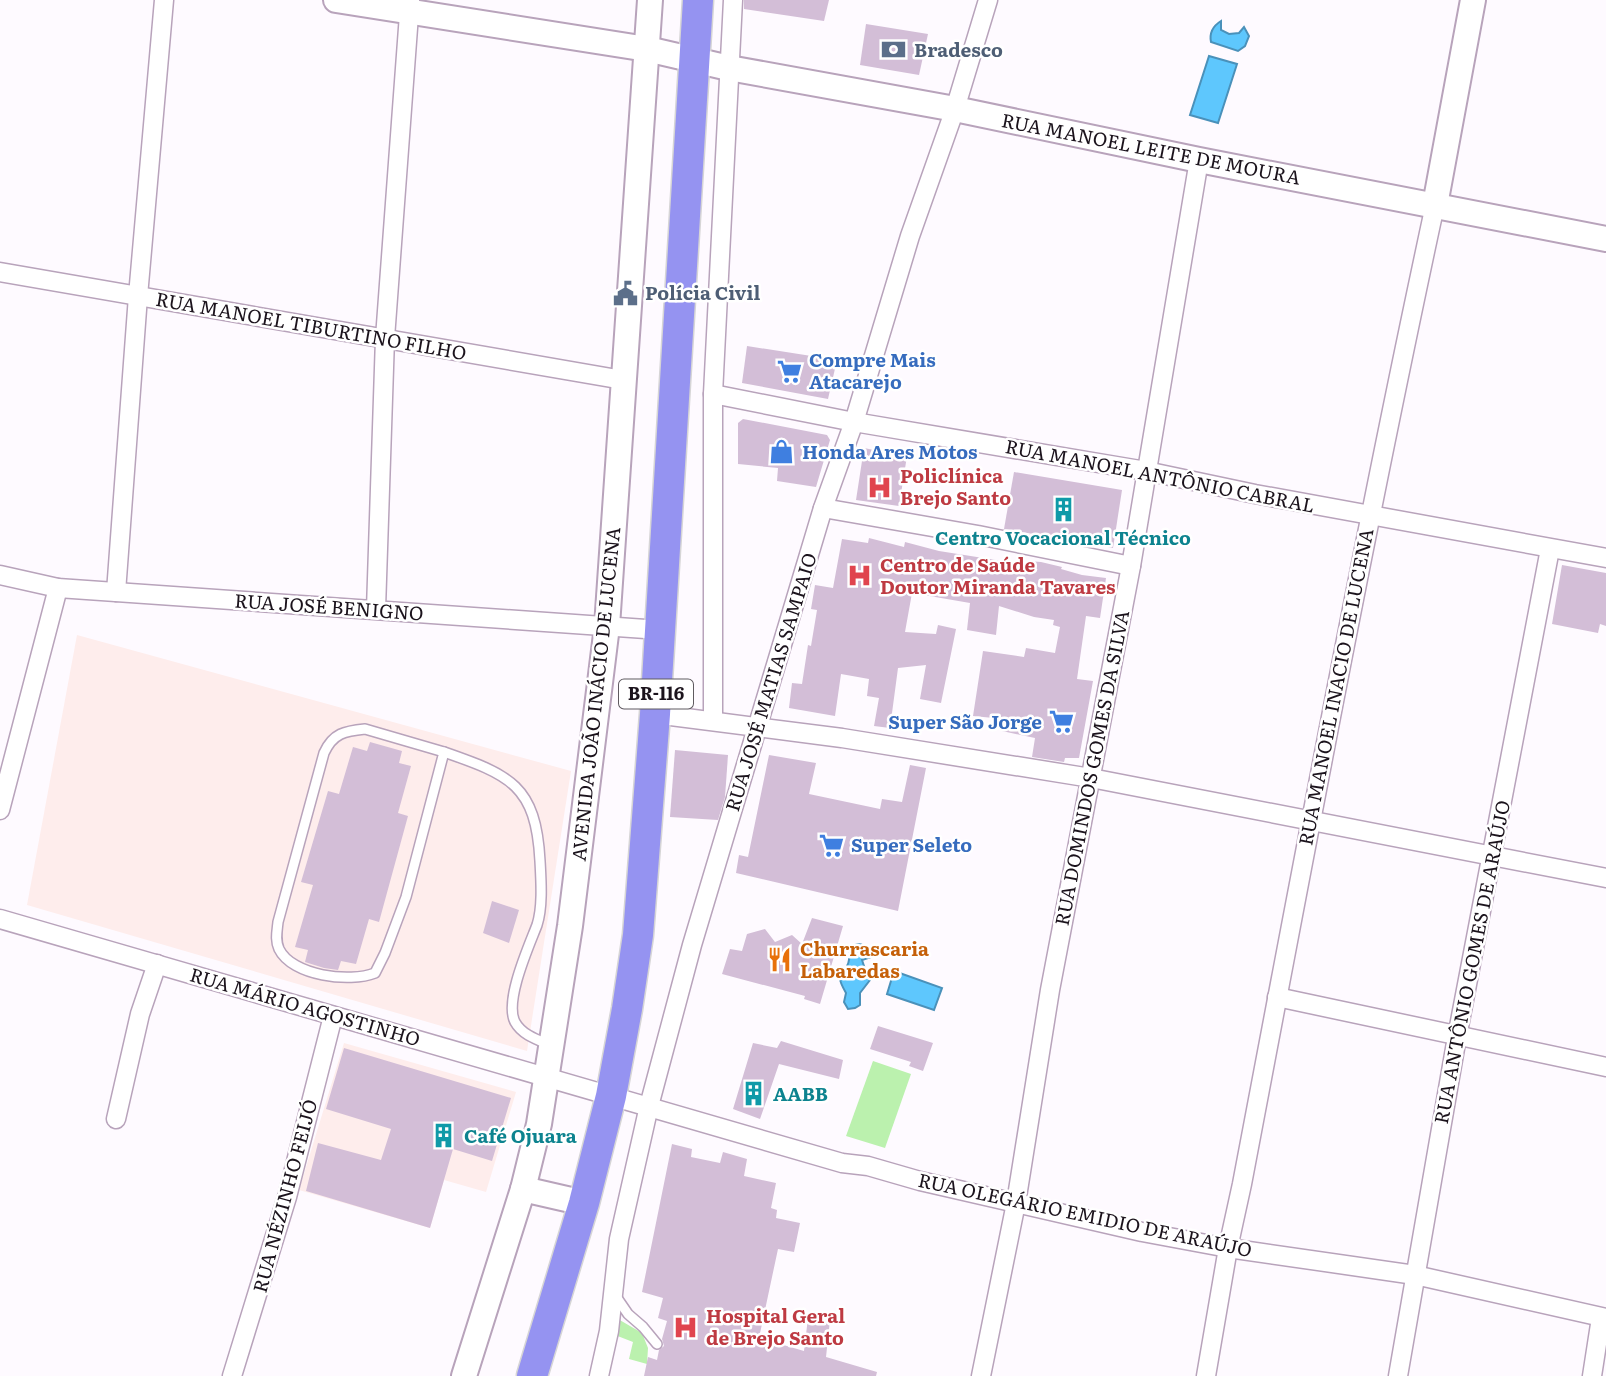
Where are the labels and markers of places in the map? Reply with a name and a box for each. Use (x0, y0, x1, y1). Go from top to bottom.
place label: Bradesco (914, 35, 1003, 63)
bank icon: Bradesco (880, 36, 908, 64)
place label: Polícia Civil (645, 278, 760, 306)
public building icon: Polícia Civil (611, 279, 639, 307)
place label: Compre Mais Atacarejo (809, 345, 936, 395)
supermarket icon: Compre Mais Atacarejo (775, 357, 803, 385)
place label: Honda Ares Motos (802, 437, 978, 465)
shop icon: Honda Ares Motos (768, 438, 796, 466)
place label: Policlínica Brejo Santo (900, 461, 1011, 511)
hospital icon: Policlínica Brejo Santo (866, 473, 894, 501)
building icon: Centro Vocacional Técnico (1049, 496, 1077, 524)
place label: Centro Vocacional Técnico (935, 523, 1191, 551)
place label: Centro de Saúde Doutor Miranda Tavares (880, 550, 1116, 600)
hospital icon: Centro de Saúde Doutor Miranda Tavares (846, 562, 874, 590)
place label: Super São Jorge (888, 707, 1042, 735)
supermarket icon: Super São Jorge (1048, 708, 1076, 736)
place label: Super Seleto (851, 830, 972, 858)
supermarket icon: Super Seleto (817, 831, 845, 859)
place label: Churrascaria Labaredas (800, 934, 929, 984)
restaurant icon: Churrascaria Labaredas (766, 946, 794, 974)
place label: AABB (773, 1079, 828, 1107)
building icon: AABB (739, 1080, 767, 1108)
place label: Café Ojuara (464, 1121, 577, 1149)
building icon: Café Ojuara (430, 1122, 458, 1150)
place label: Hospital Geral de Brejo Santo (706, 1301, 845, 1351)
hospital icon: Hospital Geral de Brejo Santo (672, 1313, 700, 1341)

